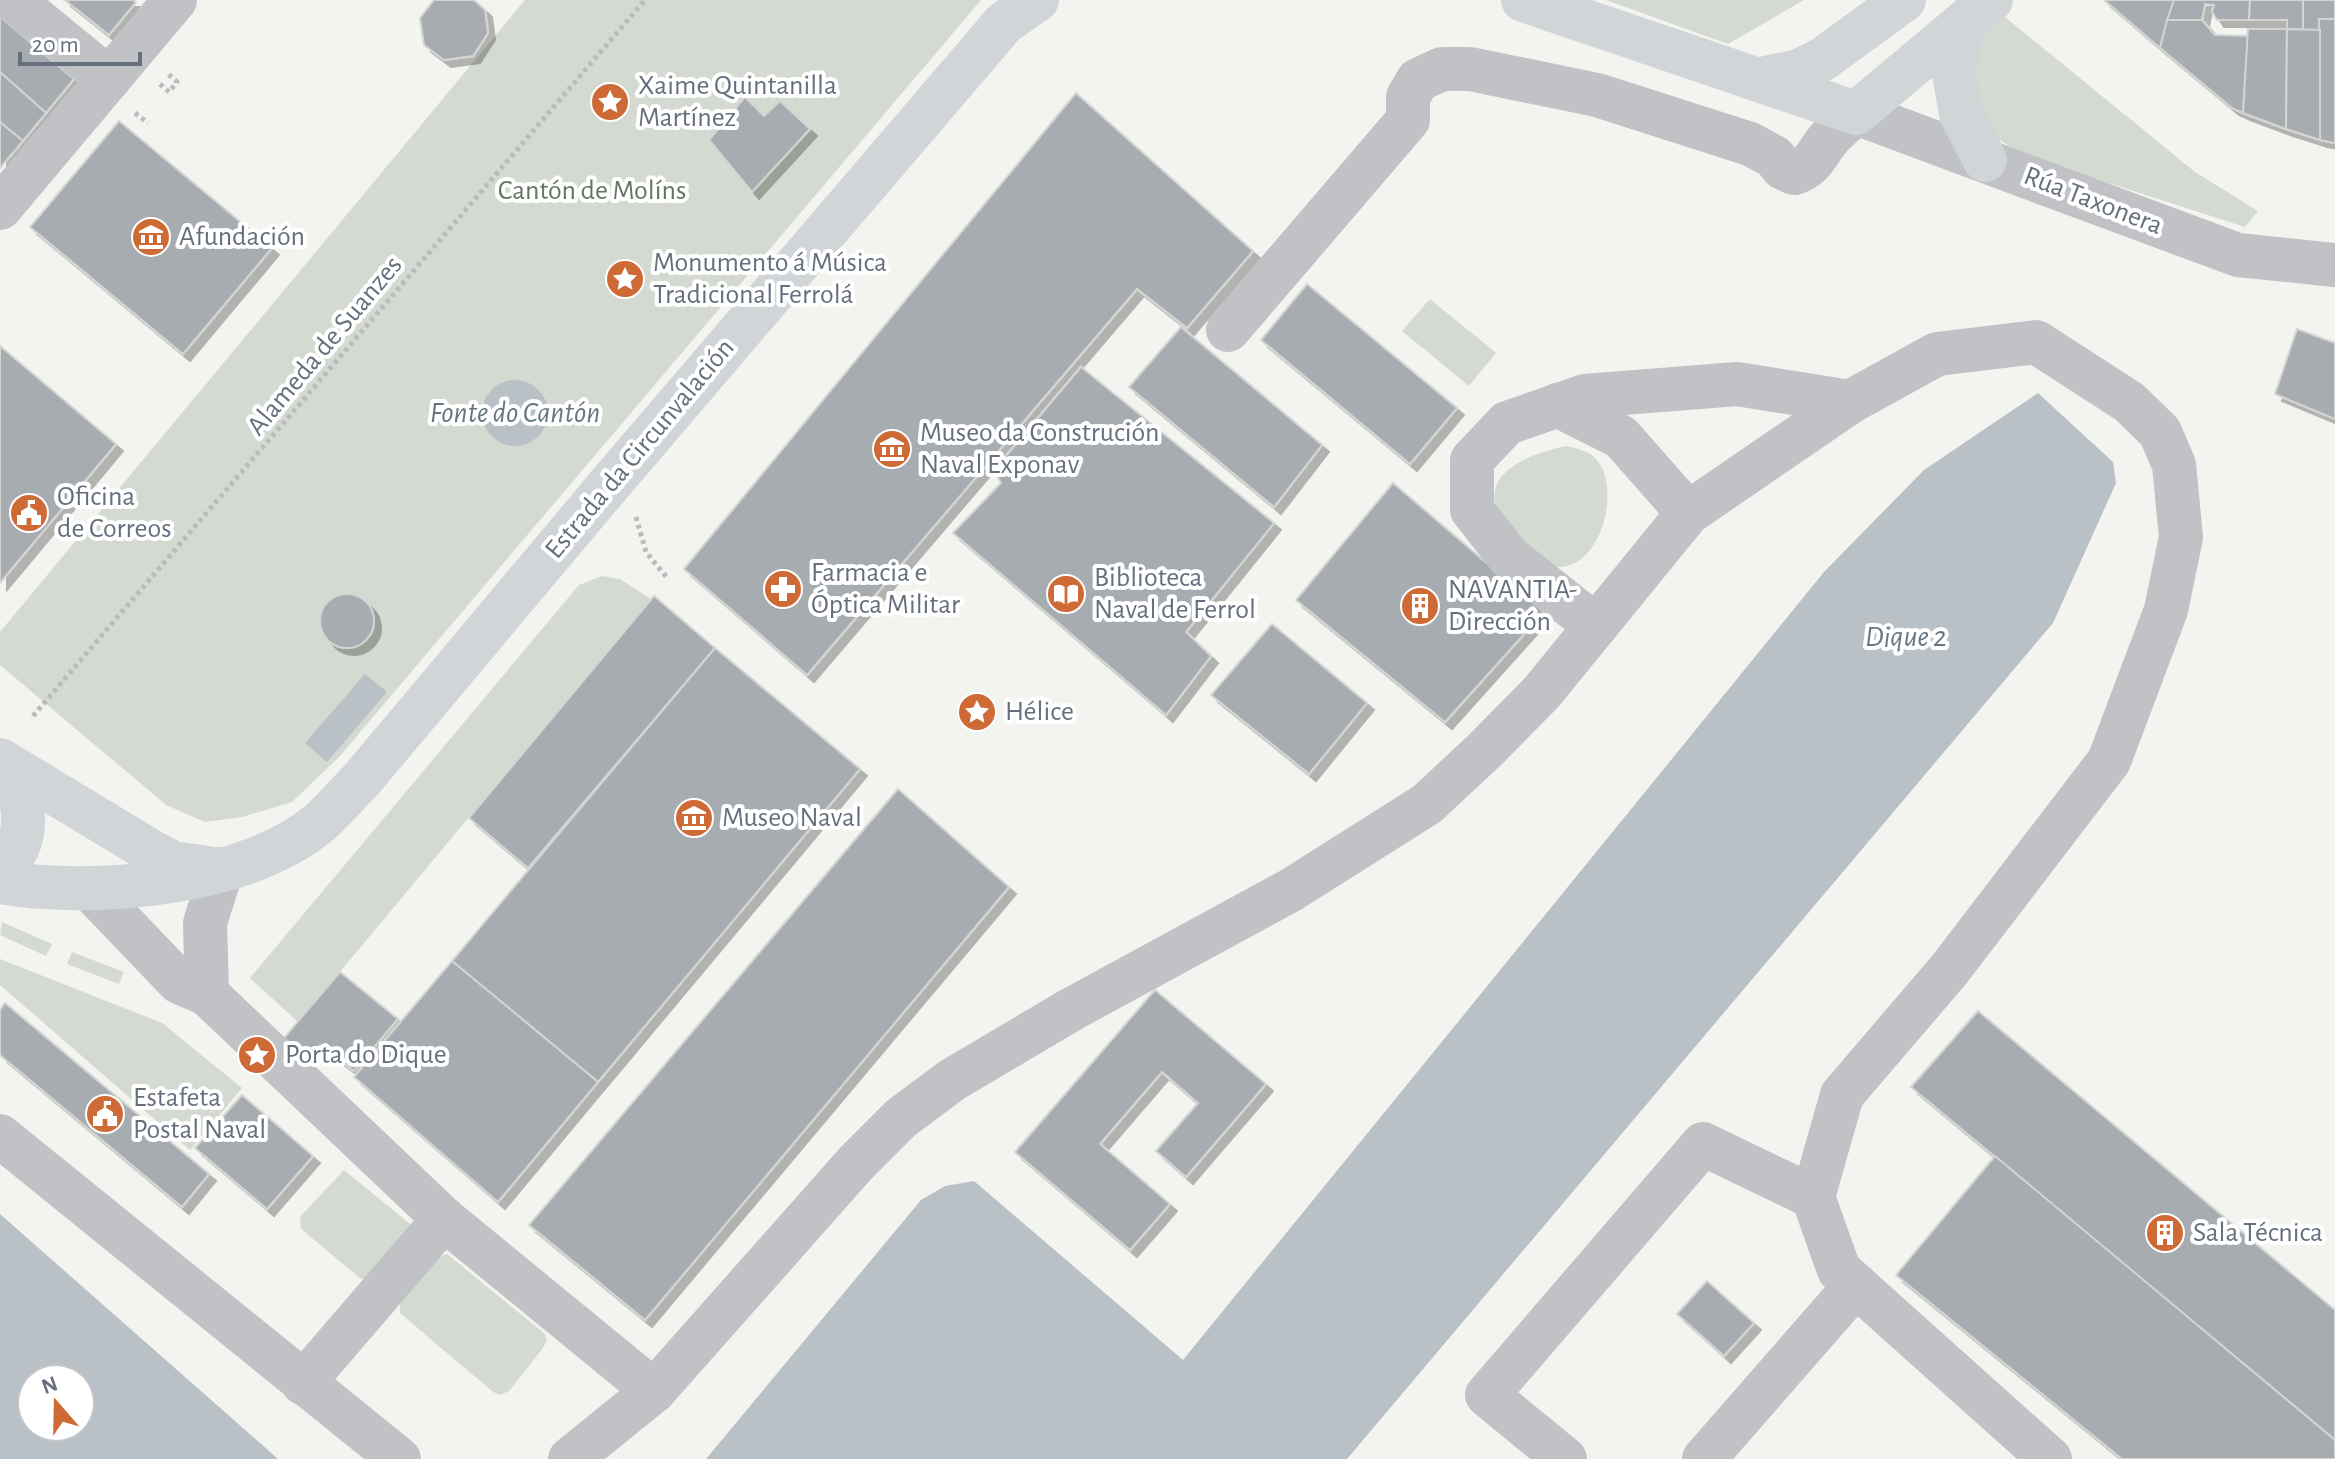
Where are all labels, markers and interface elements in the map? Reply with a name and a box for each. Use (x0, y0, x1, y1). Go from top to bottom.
scale bar (20, 16, 140, 66)
text: 20 m (32, 33, 79, 57)
place label: Xaime Quintanilla Martínez (638, 72, 837, 132)
place icon: Xaime Quintanilla Martínez (589, 81, 631, 123)
street label: Rúa Taxonera (2020, 162, 2166, 240)
park label: Cantón de Molíns (498, 177, 686, 205)
museum icon: Afundación (130, 216, 172, 258)
place label: Afundación (179, 223, 305, 251)
place label: Monumento á Música Tradicional Ferrolá (653, 249, 887, 309)
street label: Alameda de Suanzes (242, 251, 408, 441)
place icon: Monumento á Música Tradicional Ferrolá (604, 258, 646, 300)
street label: Estrada da Circunvalación (540, 334, 740, 564)
water label: Fonte do Cantón (430, 398, 600, 428)
place label: Museo da Construción Naval Exponav (920, 419, 1160, 479)
museum icon: Museo da Construción Naval Exponav (871, 428, 913, 470)
place label: Oficina de Correos (57, 483, 172, 543)
public building icon: Oficina de Correos (8, 492, 50, 534)
place label: Farmacia e Óptica Militar (811, 559, 960, 619)
place label: Biblioteca Naval de Ferrol (1094, 564, 1256, 624)
pharmacy icon: Farmacia e Óptica Militar (762, 568, 804, 610)
library icon: Biblioteca Naval de Ferrol (1045, 573, 1087, 615)
place label: NAVANTIA- Dirección (1448, 576, 1577, 636)
building icon: NAVANTIA- Dirección (1399, 585, 1441, 627)
water label: Dique 2 (1865, 622, 1947, 652)
place icon: Hélice (956, 691, 998, 733)
place label: Hélice (1005, 698, 1074, 726)
museum icon: Museo Naval (673, 797, 715, 839)
place label: Museo Naval (722, 804, 862, 832)
place icon: Porta do Dique (236, 1034, 278, 1076)
place label: Porta do Dique (285, 1041, 447, 1069)
place label: Estafeta Postal Naval (133, 1084, 266, 1144)
public building icon: Estafeta Postal Naval (84, 1093, 126, 1135)
building icon: Sala Técnica (2144, 1212, 2186, 1254)
place label: Sala Técnica (2193, 1219, 2323, 1247)
north arrow (16, 1363, 96, 1443)
text: N (39, 1372, 60, 1398)

